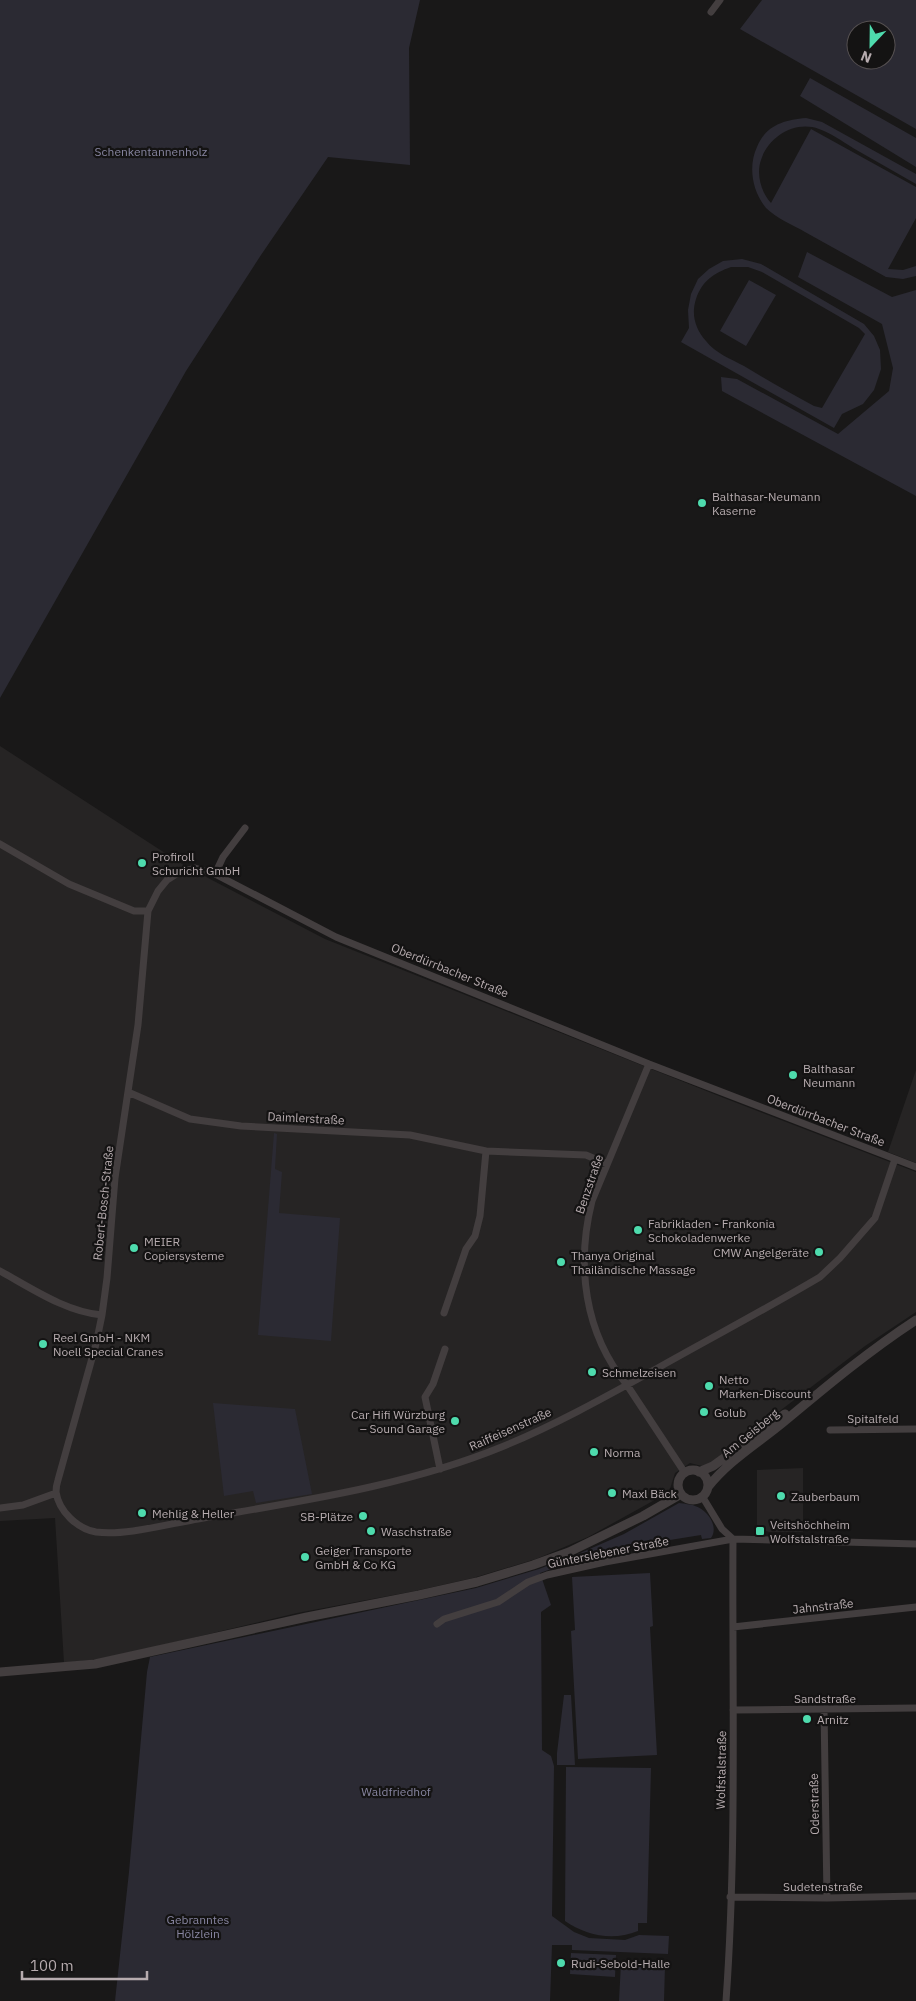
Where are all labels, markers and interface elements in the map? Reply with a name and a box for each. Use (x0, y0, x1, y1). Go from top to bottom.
north arrow (846, 20, 896, 70)
text: N (858, 47, 874, 67)
park label: Schenkentannenholz (95, 144, 208, 159)
place label: Balthasar-Neumann Kaserne (712, 489, 821, 518)
marker: Balthasar-Neumann Kaserne (696, 497, 708, 509)
place label: Profiroll Schuricht GmbH (152, 849, 240, 878)
marker: Profiroll Schuricht GmbH (136, 857, 148, 869)
street label: Oberdürrbacher Straße (389, 940, 511, 1001)
place label: Balthasar Neumann (803, 1061, 855, 1090)
marker: Balthasar Neumann (787, 1069, 799, 1081)
street label: Oberdürrbacher Straße (765, 1091, 888, 1150)
street label: Daimlerstraße (267, 1108, 345, 1128)
street label: Robert-Bosch-Straße (90, 1145, 117, 1261)
street label: Benzstraße (572, 1152, 606, 1216)
place label: Fabrikladen - Frankonia Schokoladenwerke (648, 1216, 776, 1245)
marker: Fabrikladen - Frankonia Schokoladenwerke (632, 1224, 644, 1236)
place label: MEIER Copiersysteme (144, 1234, 225, 1263)
marker: MEIER Copiersysteme (128, 1242, 140, 1254)
place label: CMW Angelgeräte (713, 1245, 809, 1260)
marker: CMW Angelgeräte (813, 1246, 825, 1258)
place label: Thanya Original Thailändische Massage (571, 1248, 696, 1277)
marker: Thanya Original Thailändische Massage (555, 1256, 567, 1268)
place label: Reel GmbH - NKM Noell Special Cranes (53, 1330, 164, 1359)
marker: Reel GmbH - NKM Noell Special Cranes (37, 1338, 49, 1350)
place label: Schmelzeisen (602, 1365, 676, 1380)
marker: Schmelzeisen (586, 1366, 598, 1378)
place label: Netto Marken-Discount (719, 1372, 811, 1401)
marker: Netto Marken-Discount (703, 1380, 715, 1392)
street label: Raiffeisenstraße (467, 1404, 554, 1454)
place label: Golub (714, 1405, 746, 1420)
street label: Am Geisberg (719, 1405, 782, 1460)
marker: Golub (698, 1406, 710, 1418)
place label: Car Hifi Würzburg – Sound Garage (351, 1407, 446, 1436)
street label: Spitalfeld (847, 1411, 899, 1426)
marker: Car Hifi Würzburg – Sound Garage (449, 1415, 461, 1427)
place label: Norma (604, 1445, 641, 1460)
marker: Norma (588, 1446, 600, 1458)
place label: Maxl Bäck (622, 1486, 678, 1501)
marker: Maxl Bäck (606, 1487, 618, 1499)
place label: Zauberbaum (791, 1489, 860, 1504)
marker: Zauberbaum (775, 1490, 787, 1502)
place label: Mehlig & Heller (152, 1506, 235, 1521)
marker: Mehlig & Heller (136, 1507, 148, 1519)
place label: SB-Plätze (300, 1509, 353, 1524)
marker: SB-Plätze (357, 1510, 369, 1522)
place label: Veitshöchheim Wolfstalstraße (770, 1517, 850, 1546)
place label: Waschstraße (381, 1524, 452, 1539)
marker: Waschstraße (365, 1525, 377, 1537)
marker: Veitshöchheim Wolfstalstraße (754, 1525, 766, 1537)
street label: Günterslebener Straße (546, 1533, 670, 1571)
place label: Geiger Transporte GmbH & Co KG (315, 1543, 412, 1572)
marker: Geiger Transporte GmbH & Co KG (299, 1551, 311, 1563)
street label: Jahnstraße (792, 1595, 855, 1617)
street label: Sandstraße (794, 1691, 856, 1706)
place label: Arnitz (817, 1712, 849, 1727)
marker: Arnitz (801, 1713, 813, 1725)
street label: Wolfstalstraße (713, 1730, 729, 1810)
street label: Oderstraße (806, 1773, 822, 1835)
park label: Waldfriedhof (361, 1784, 431, 1799)
street label: Sudetenstraße (783, 1879, 863, 1894)
park label: Gebranntes Hölzlein (167, 1912, 230, 1941)
scale bar (22, 1948, 148, 1980)
text: 100 m (30, 1956, 74, 1975)
place label: Rudi-Sebold-Halle (571, 1956, 671, 1971)
marker: Rudi-Sebold-Halle (555, 1957, 567, 1969)

